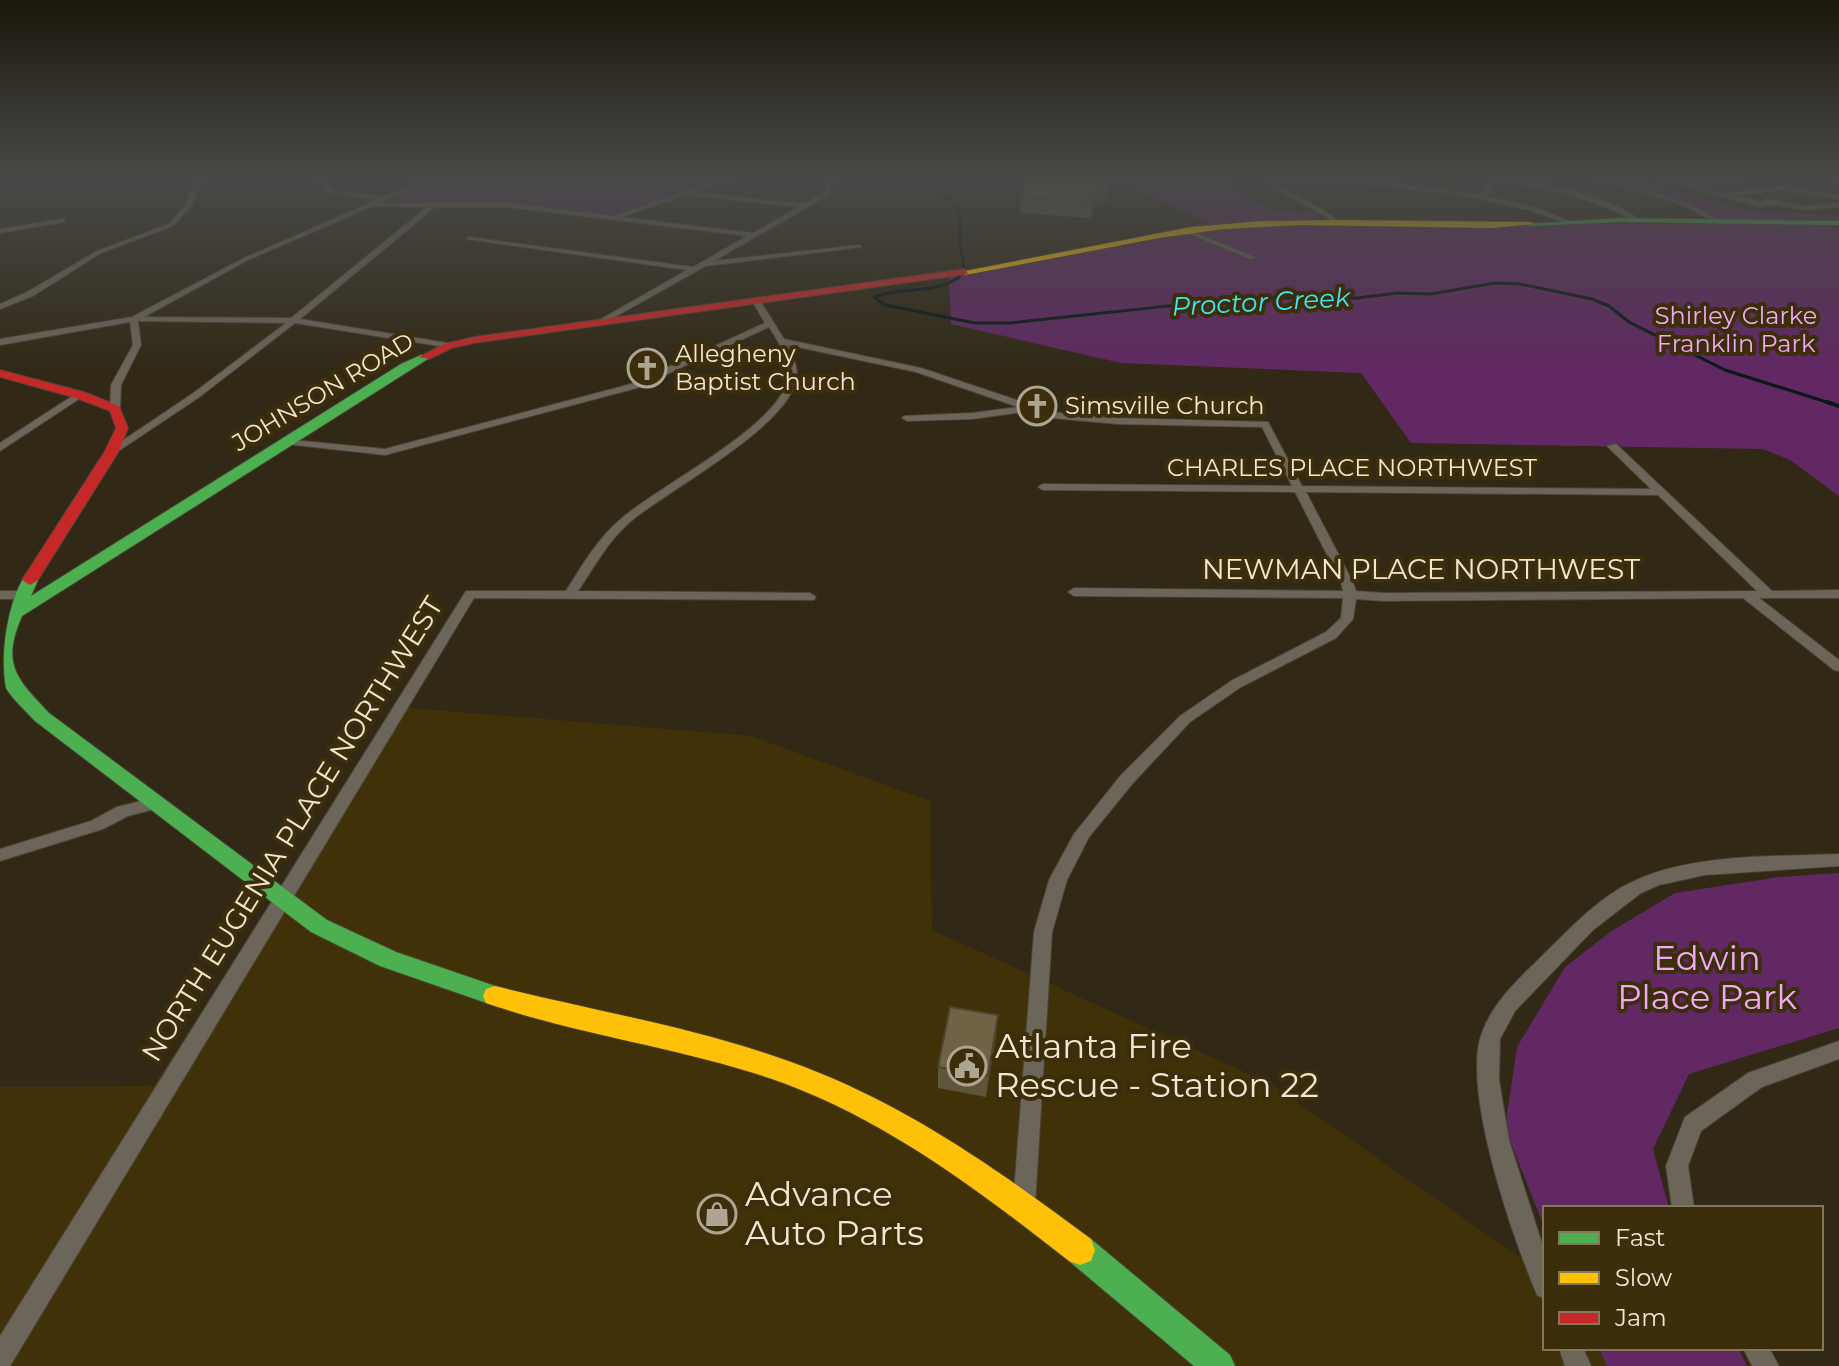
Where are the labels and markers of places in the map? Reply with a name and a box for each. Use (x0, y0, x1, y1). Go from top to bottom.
place label: Allegheny Baptist Church (675, 339, 856, 396)
church icon: Allegheny Baptist Church (626, 347, 668, 389)
church icon: Simsville Church (1016, 385, 1058, 427)
place label: Simsville Church (1065, 391, 1265, 420)
place label: Atlanta Fire Rescue - Station 22 (995, 1025, 1319, 1106)
public building icon: Atlanta Fire Rescue - Station 22 (946, 1045, 988, 1087)
place label: Advance Auto Parts (745, 1173, 924, 1254)
shop icon: Advance Auto Parts (696, 1193, 738, 1235)

